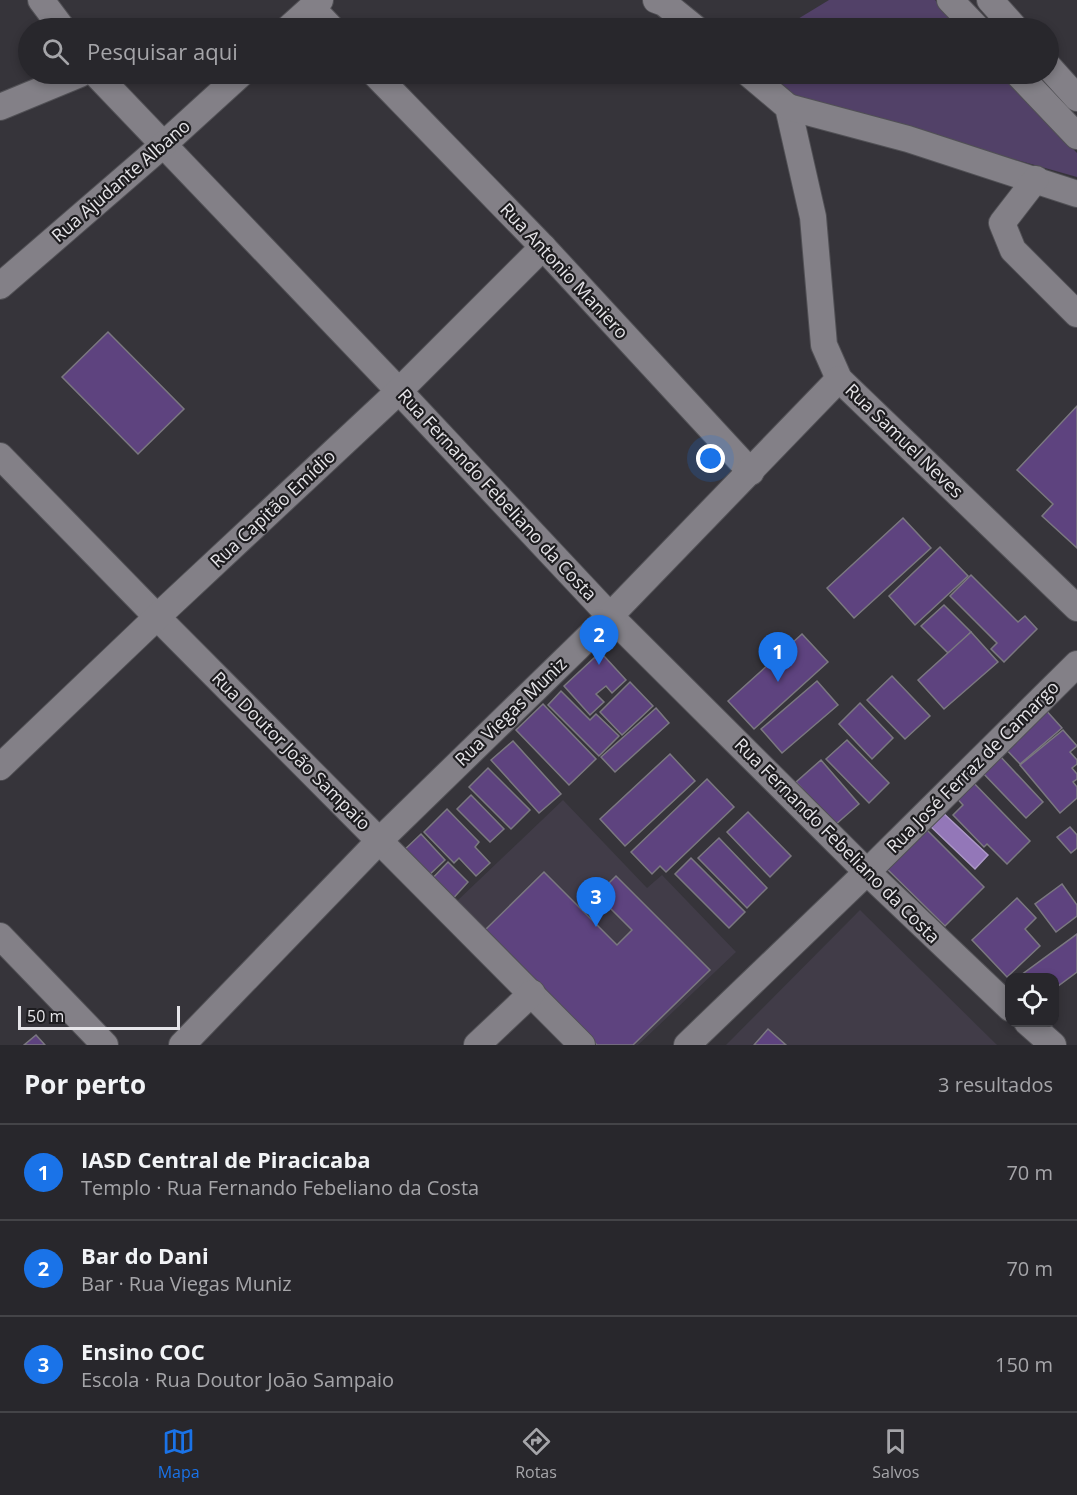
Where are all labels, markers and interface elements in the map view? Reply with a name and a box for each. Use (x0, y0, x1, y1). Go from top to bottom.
search box (18, 18, 1059, 84)
icon: search (39, 35, 72, 68)
text: Pesquisar aqui (87, 36, 238, 66)
street label: Rua Ajudante Albano (46, 114, 195, 247)
street label: Rua Antonio Maniero (495, 197, 634, 343)
street label: Rua Samuel Neves (841, 378, 969, 503)
street label: Rua Fernando Febeliano da Costa (393, 383, 602, 605)
street label: Rua Capitão Emídio (204, 444, 340, 573)
your location (696, 444, 725, 473)
pin: 2 (580, 616, 618, 665)
pin: 1 (758, 632, 798, 682)
street label: Rua Viegas Muniz (449, 652, 571, 771)
street label: Rua Doutor João Sampaio (207, 666, 376, 835)
street label: Rua José Ferraz de Camargo (881, 675, 1064, 858)
street label: Rua Fernando Febeliano da Costa (730, 732, 946, 948)
pin: 3 (576, 878, 616, 927)
map controls (1005, 973, 1059, 1027)
button: locate (1005, 973, 1059, 1027)
scale bar (18, 1003, 180, 1030)
text: 50 m (27, 1005, 64, 1027)
text: Por perto (24, 1066, 146, 1102)
text: 3 resultados (938, 1071, 1053, 1098)
text: IASD Central de Piracicaba (81, 1144, 371, 1174)
text: 1 (38, 1159, 49, 1186)
text: 70 m (1006, 1159, 1053, 1186)
text: Templo · Rua Fernando Febeliano da Costa (81, 1174, 479, 1201)
text: Bar do Dani (81, 1240, 209, 1270)
text: 2 (38, 1255, 49, 1282)
text: 70 m (1006, 1255, 1053, 1282)
text: Bar · Rua Viegas Muniz (81, 1270, 292, 1297)
text: Ensino COC (81, 1336, 205, 1366)
text: 3 (38, 1351, 49, 1378)
text: 150 m (995, 1351, 1053, 1378)
text: Escola · Rua Doutor João Sampaio (81, 1366, 394, 1393)
tab: Mapa (158, 1425, 200, 1483)
tab: Rotas (515, 1425, 557, 1483)
tab: Salvos (872, 1425, 919, 1483)

